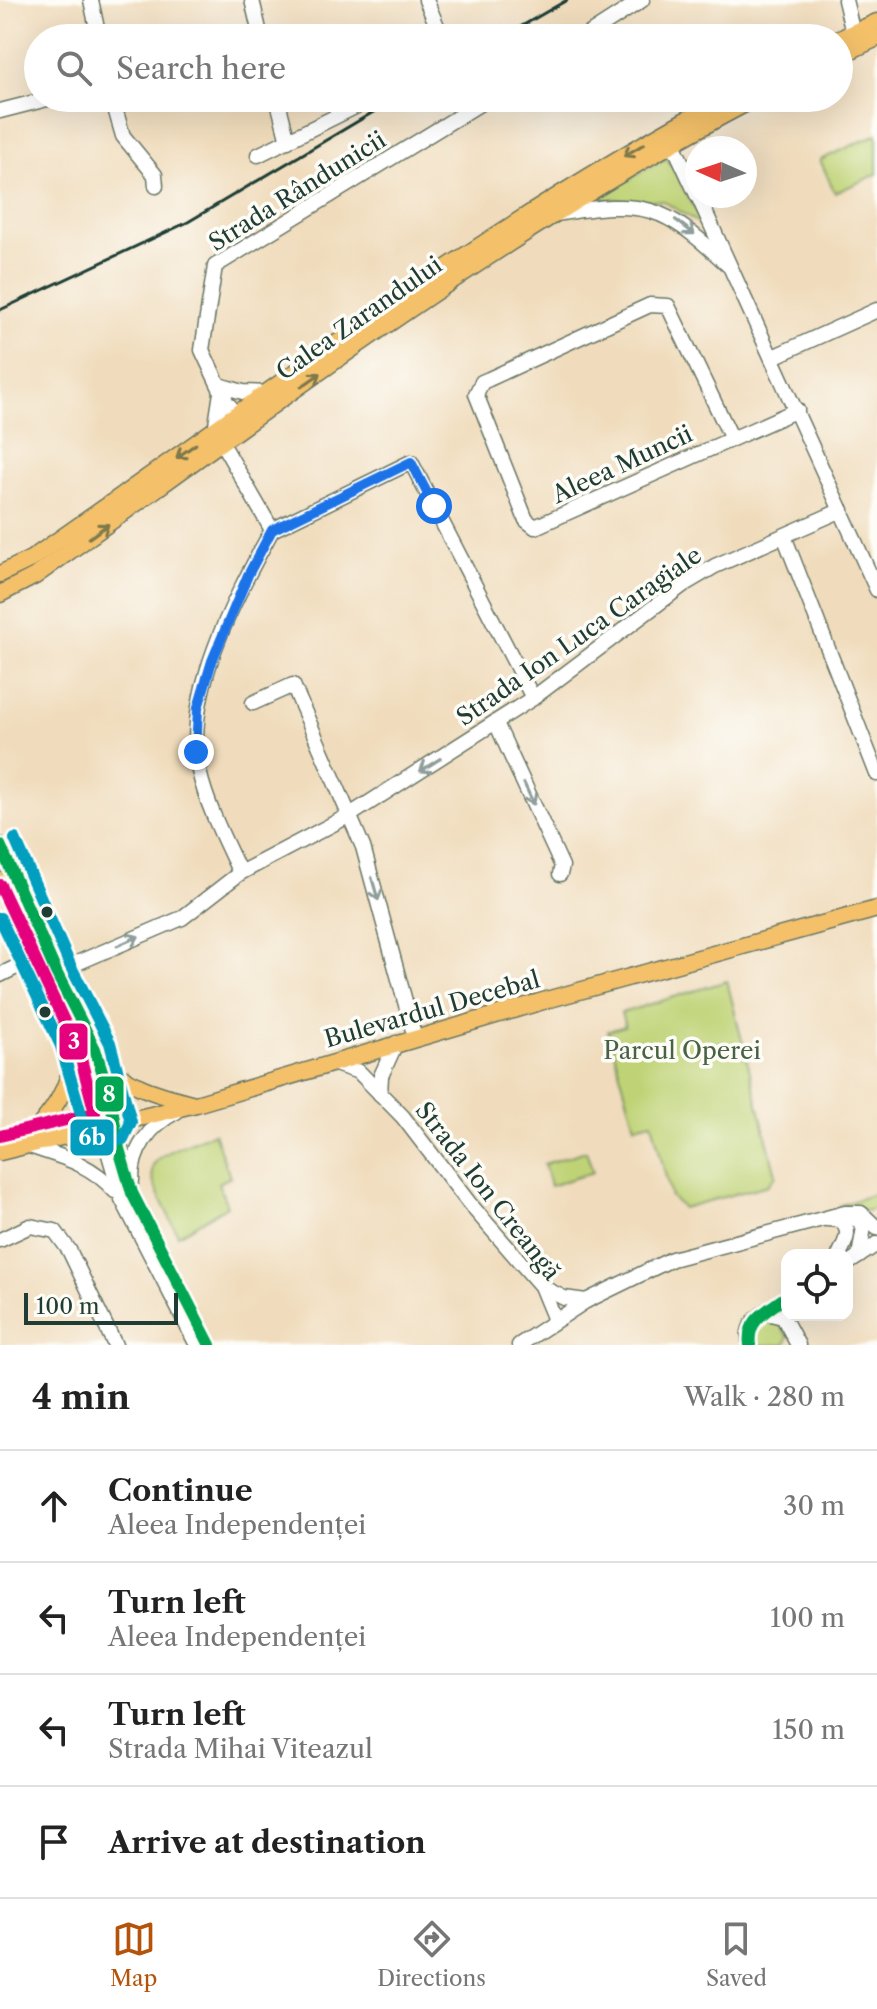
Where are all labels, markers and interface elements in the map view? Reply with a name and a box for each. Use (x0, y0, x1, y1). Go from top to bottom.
search box (24, 24, 853, 112)
icon: search (52, 46, 96, 90)
text: Search here (116, 50, 286, 87)
street label: Strada Rândunicii (203, 125, 391, 257)
north arrow (685, 136, 757, 208)
one-way arrow (623, 142, 646, 158)
one-way arrow (674, 219, 695, 236)
street label: Calea Zarandului (271, 250, 447, 386)
one-way arrow (299, 372, 321, 388)
street label: Aleea Muncii (546, 419, 697, 510)
one-way arrow (176, 443, 198, 459)
route start (416, 488, 452, 524)
one-way arrow (87, 523, 109, 539)
street label: Strada Ion Luca Caragiale (451, 540, 707, 732)
route end (178, 734, 214, 770)
one-way arrow (419, 757, 442, 773)
one-way arrow (522, 781, 537, 805)
one-way arrow (368, 876, 383, 902)
unlabelled marker (39, 904, 55, 920)
one-way arrow (115, 933, 139, 948)
street label: Bulevardul Decebal (321, 964, 543, 1054)
unlabelled marker (37, 1004, 53, 1020)
line badge: 3 (58, 1022, 89, 1061)
text: 3 (68, 1028, 80, 1055)
park label: Parcul Operei (603, 1036, 761, 1065)
line badge: 8 (94, 1075, 125, 1113)
text: 8 (102, 1081, 116, 1108)
street label: Strada Ion Creangă (409, 1096, 567, 1286)
line badge: 6b (69, 1118, 115, 1157)
text: 6b (78, 1124, 106, 1151)
map controls (781, 1249, 853, 1321)
button: locate (781, 1249, 853, 1321)
scale bar (24, 1289, 178, 1325)
text: 100 m (36, 1293, 99, 1320)
text: 4 min (32, 1376, 130, 1418)
text: Walk · 280 m (684, 1381, 845, 1413)
text: Continue (108, 1472, 253, 1509)
icon: ahead (32, 1484, 76, 1528)
text: 30 m (783, 1490, 845, 1522)
text: Aleea Independenței (108, 1509, 366, 1541)
text: Turn left (108, 1584, 245, 1621)
icon: left (32, 1596, 76, 1640)
text: 100 m (770, 1602, 845, 1634)
text: Aleea Independenței (108, 1621, 366, 1653)
text: Turn left (108, 1696, 245, 1733)
icon: left (32, 1708, 76, 1752)
text: 150 m (772, 1714, 845, 1746)
text: Strada Mihai Viteazul (108, 1733, 373, 1765)
icon: arrive (32, 1820, 76, 1864)
text: Arrive at destination (108, 1824, 426, 1861)
tab: Map (110, 1917, 157, 1992)
tab: Directions (377, 1917, 486, 1992)
tab: Saved (706, 1917, 767, 1992)

